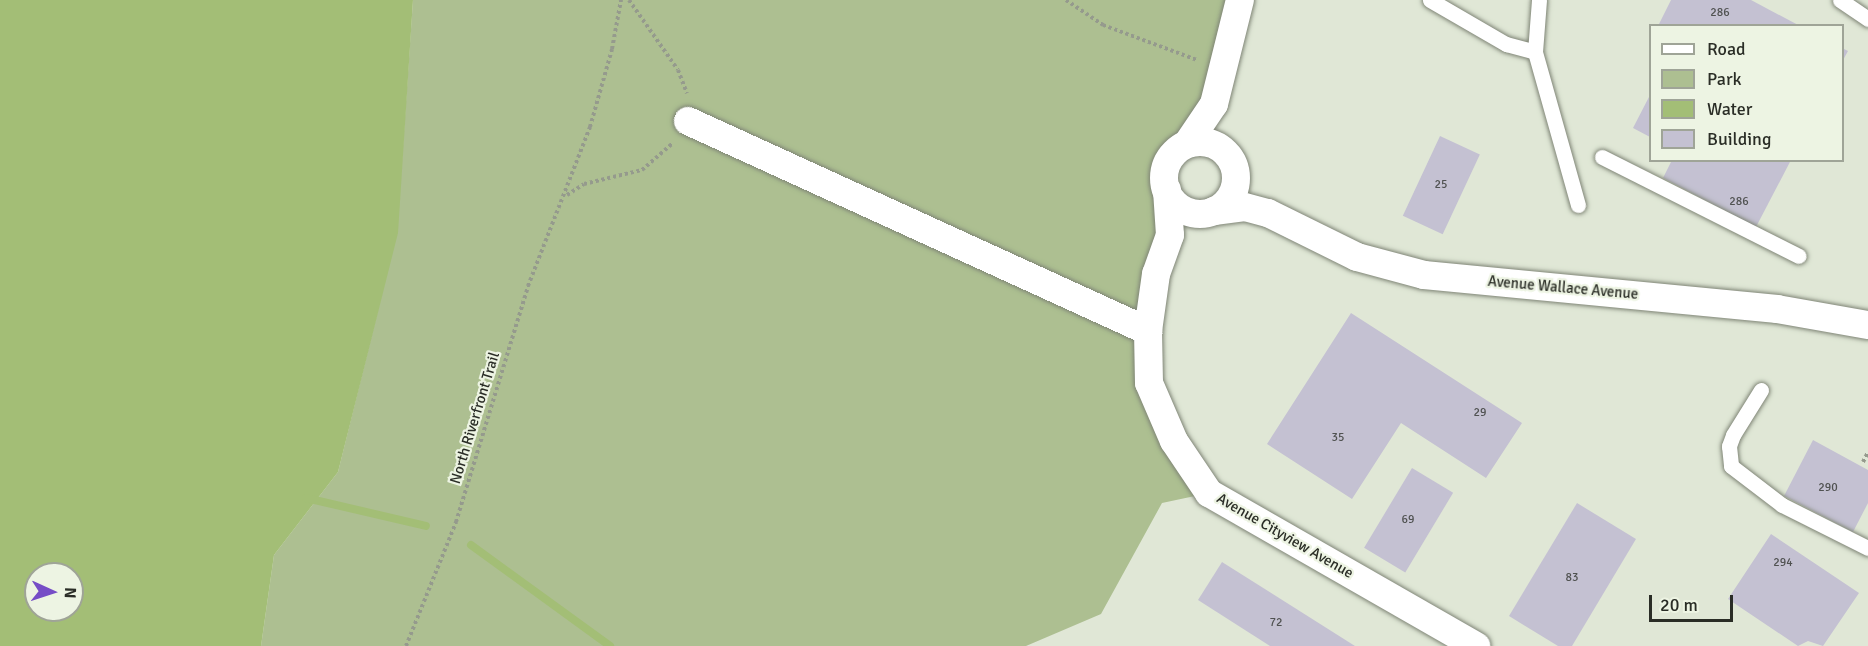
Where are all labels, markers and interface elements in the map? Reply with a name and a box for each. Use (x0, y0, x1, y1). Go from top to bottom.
house number: 286 (1710, 6, 1730, 20)
legend (1649, 24, 1844, 162)
text: Road (1707, 38, 1746, 60)
text: Park (1707, 68, 1742, 90)
text: Water (1707, 98, 1752, 120)
text: Building (1707, 128, 1771, 150)
house number: 25 (1435, 178, 1447, 192)
house number: 286 (1729, 195, 1749, 209)
street label: Avenue Wallace Avenue (1487, 272, 1639, 304)
street label: North Riverfront Trail (446, 350, 504, 486)
house number: 29 (1474, 406, 1486, 420)
house number: 35 (1332, 431, 1344, 445)
house number: 290 (1818, 481, 1838, 495)
street label: Avenue Cityview Avenue (1214, 490, 1356, 582)
house number: 69 (1402, 513, 1414, 527)
house number: 294 (1773, 556, 1793, 570)
north arrow (24, 562, 84, 622)
house number: 83 (1566, 571, 1578, 585)
scale bar (1652, 583, 1736, 621)
text: N (60, 587, 80, 599)
text: 20 m (1660, 594, 1698, 616)
house number: 72 (1270, 616, 1282, 630)

